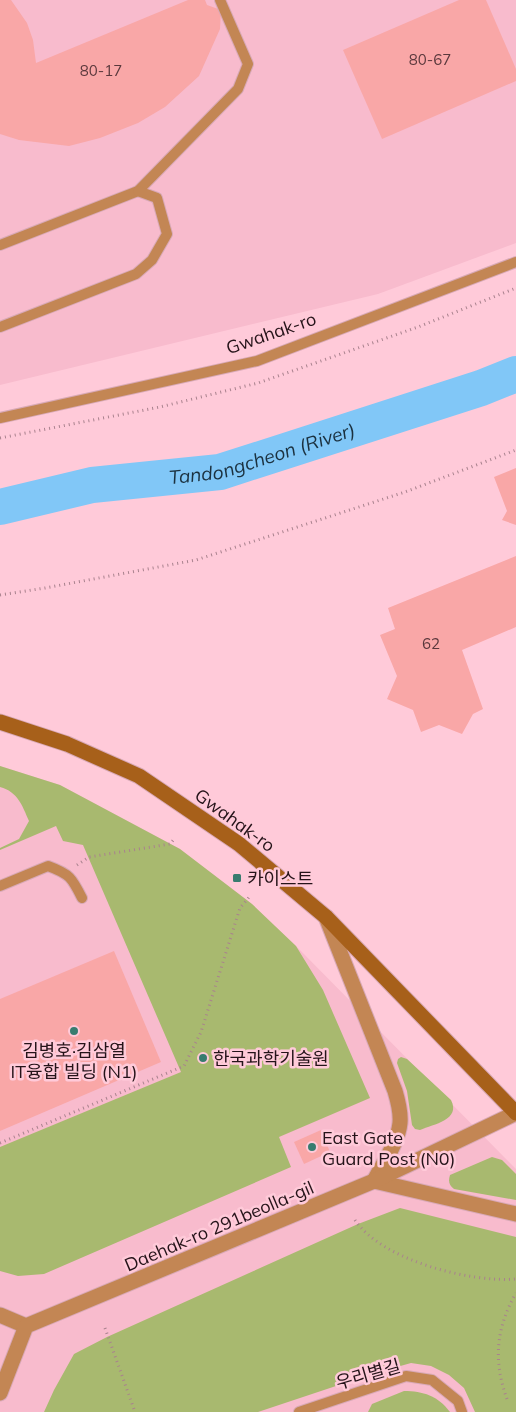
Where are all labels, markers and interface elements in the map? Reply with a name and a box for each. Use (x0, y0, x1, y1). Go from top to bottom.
house number: 80-67 (409, 50, 451, 69)
house number: 80-17 (80, 61, 122, 80)
street label: Gwahak-ro (223, 307, 319, 359)
water label: Tandongcheon (River) (167, 417, 358, 489)
house number: 62 (422, 634, 440, 653)
street label: Gwahak-ro (190, 783, 280, 857)
place label: 카이스트 (247, 867, 313, 890)
marker: 카이스트 (231, 872, 243, 884)
marker: 김병호·김삼열 IT융합 빌딩 (N1) (68, 1025, 80, 1037)
place label: 김병호·김삼열 IT융합 빌딩 (N1) (11, 1039, 137, 1083)
place label: 한국과학기술원 (213, 1047, 329, 1070)
marker: 한국과학기술원 (197, 1052, 209, 1064)
place label: East Gate Guard Post (N0) (322, 1126, 455, 1170)
marker: East Gate Guard Post (N0) (306, 1141, 318, 1153)
street label: Daehak-ro 291beolla-gil (121, 1176, 317, 1276)
street label: 우리별길 (333, 1354, 403, 1394)

